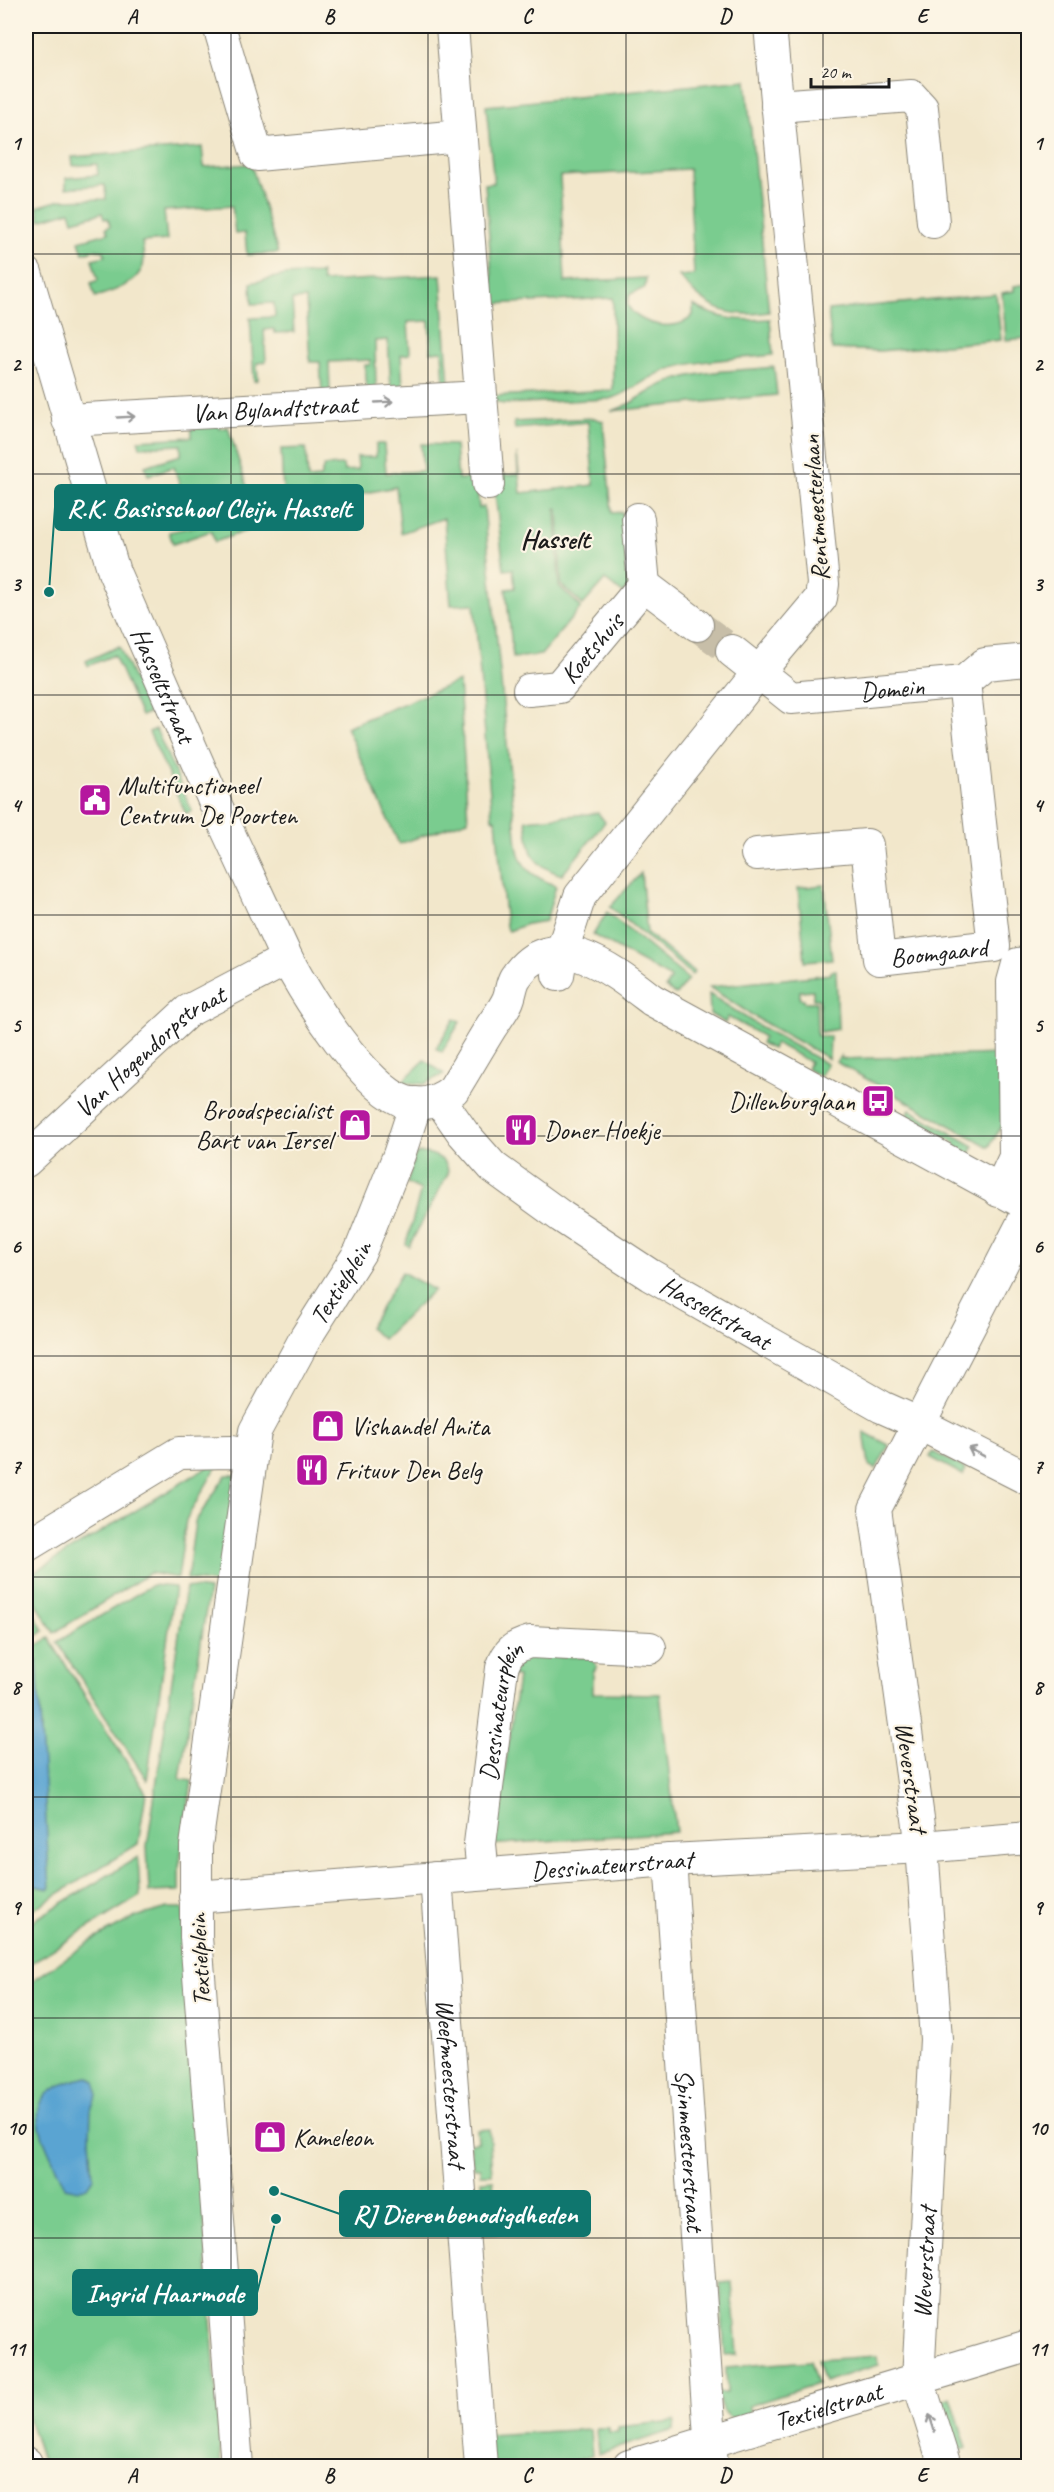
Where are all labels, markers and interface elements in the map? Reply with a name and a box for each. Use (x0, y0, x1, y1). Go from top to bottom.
text: A (127, 4, 139, 29)
text: B (324, 4, 336, 29)
text: C (522, 4, 534, 29)
text: D (719, 4, 733, 29)
text: E (917, 4, 931, 29)
scale bar (811, 51, 889, 89)
text: 20 m (820, 61, 853, 83)
text: 1 (12, 131, 23, 156)
text: 1 (1034, 131, 1045, 156)
text: 2 (12, 352, 23, 377)
text: 2 (1034, 352, 1045, 377)
street label: Van Bylandtstraat (191, 388, 361, 430)
one-way arrow (373, 397, 393, 408)
one-way arrow (116, 412, 136, 423)
street label: Rentmeesterlaan (794, 434, 837, 582)
callout: R.K. Basisschool Cleijn Hasselt (55, 485, 363, 530)
text: R.K. Basisschool Cleijn Hasselt (67, 491, 354, 525)
district label: Hasselt (520, 522, 593, 556)
text: 3 (12, 572, 23, 597)
text: 3 (1034, 572, 1045, 597)
street label: Koetshuis (553, 605, 632, 690)
street label: Hasseltstraat (123, 622, 204, 750)
street label: Domein (859, 670, 926, 709)
place label: Multifunctioneel Centrum De Poorten (118, 769, 298, 832)
public building icon: Multifunctioneel Centrum De Poorten (77, 782, 113, 818)
text: 4 (12, 793, 24, 818)
text: 4 (1034, 793, 1046, 818)
street label: Boomgaard (888, 930, 993, 975)
street label: Van Hogendorpstraat (67, 977, 233, 1125)
text: 5 (12, 1013, 23, 1038)
text: 5 (1034, 1013, 1045, 1038)
bus stop icon: Dillenburglaan (860, 1083, 896, 1119)
place label: Dillenburglaan (728, 1085, 855, 1118)
place label: Broodspecialist Bart van Iersel (196, 1094, 337, 1157)
shop icon: Broodspecialist Bart van Iersel (337, 1107, 373, 1143)
restaurant icon: Doner Hoekje (503, 1112, 539, 1148)
place label: Doner Hoekje (544, 1114, 661, 1147)
text: 6 (11, 1234, 22, 1259)
text: 6 (1033, 1234, 1044, 1259)
street label: Textielplein (302, 1236, 380, 1331)
street label: Hasseltstraat (654, 1268, 779, 1359)
shop icon: Vishandel Anita (310, 1408, 346, 1444)
place label: Vishandel Anita (351, 1410, 491, 1443)
one-way arrow (968, 1446, 986, 1457)
restaurant icon: Frituur Den Belg (294, 1452, 330, 1488)
text: 7 (12, 1454, 23, 1479)
place label: Frituur Den Belg (335, 1454, 483, 1487)
text: 7 (1034, 1454, 1045, 1479)
street label: Dessinateurplein (472, 1631, 530, 1783)
text: 8 (12, 1675, 24, 1700)
text: 8 (1034, 1675, 1046, 1700)
street label: Weverstraat (887, 1720, 936, 1838)
street label: Dessinateurstraat (530, 1843, 697, 1888)
text: 9 (12, 1895, 23, 1920)
text: 9 (1034, 1895, 1045, 1920)
street label: Textielplein (181, 1912, 218, 2007)
street label: Weefmeesterstraat (428, 1998, 474, 2172)
street label: Spinmeesterstraat (668, 2068, 712, 2235)
text: 10 (7, 2116, 27, 2141)
text: 10 (1029, 2116, 1049, 2141)
shop icon: Kameleon (252, 2119, 288, 2155)
place label: Kameleon (293, 2121, 374, 2154)
callout: RJ Dierenbenodigdheden (340, 2191, 590, 2236)
text: RJ Dierenbenodigdheden (352, 2197, 579, 2231)
street label: Weverstraat (905, 2202, 944, 2319)
callout: Ingrid Haarmode (73, 2270, 257, 2315)
text: Ingrid Haarmode (86, 2276, 246, 2310)
text: 11 (7, 2337, 27, 2362)
text: 11 (1029, 2337, 1049, 2362)
street label: Textielstraat (771, 2374, 888, 2438)
one-way arrow (925, 2414, 936, 2433)
text: A (127, 2463, 139, 2488)
text: B (324, 2463, 336, 2488)
text: C (522, 2463, 534, 2488)
text: D (719, 2463, 733, 2488)
text: E (917, 2463, 931, 2488)

